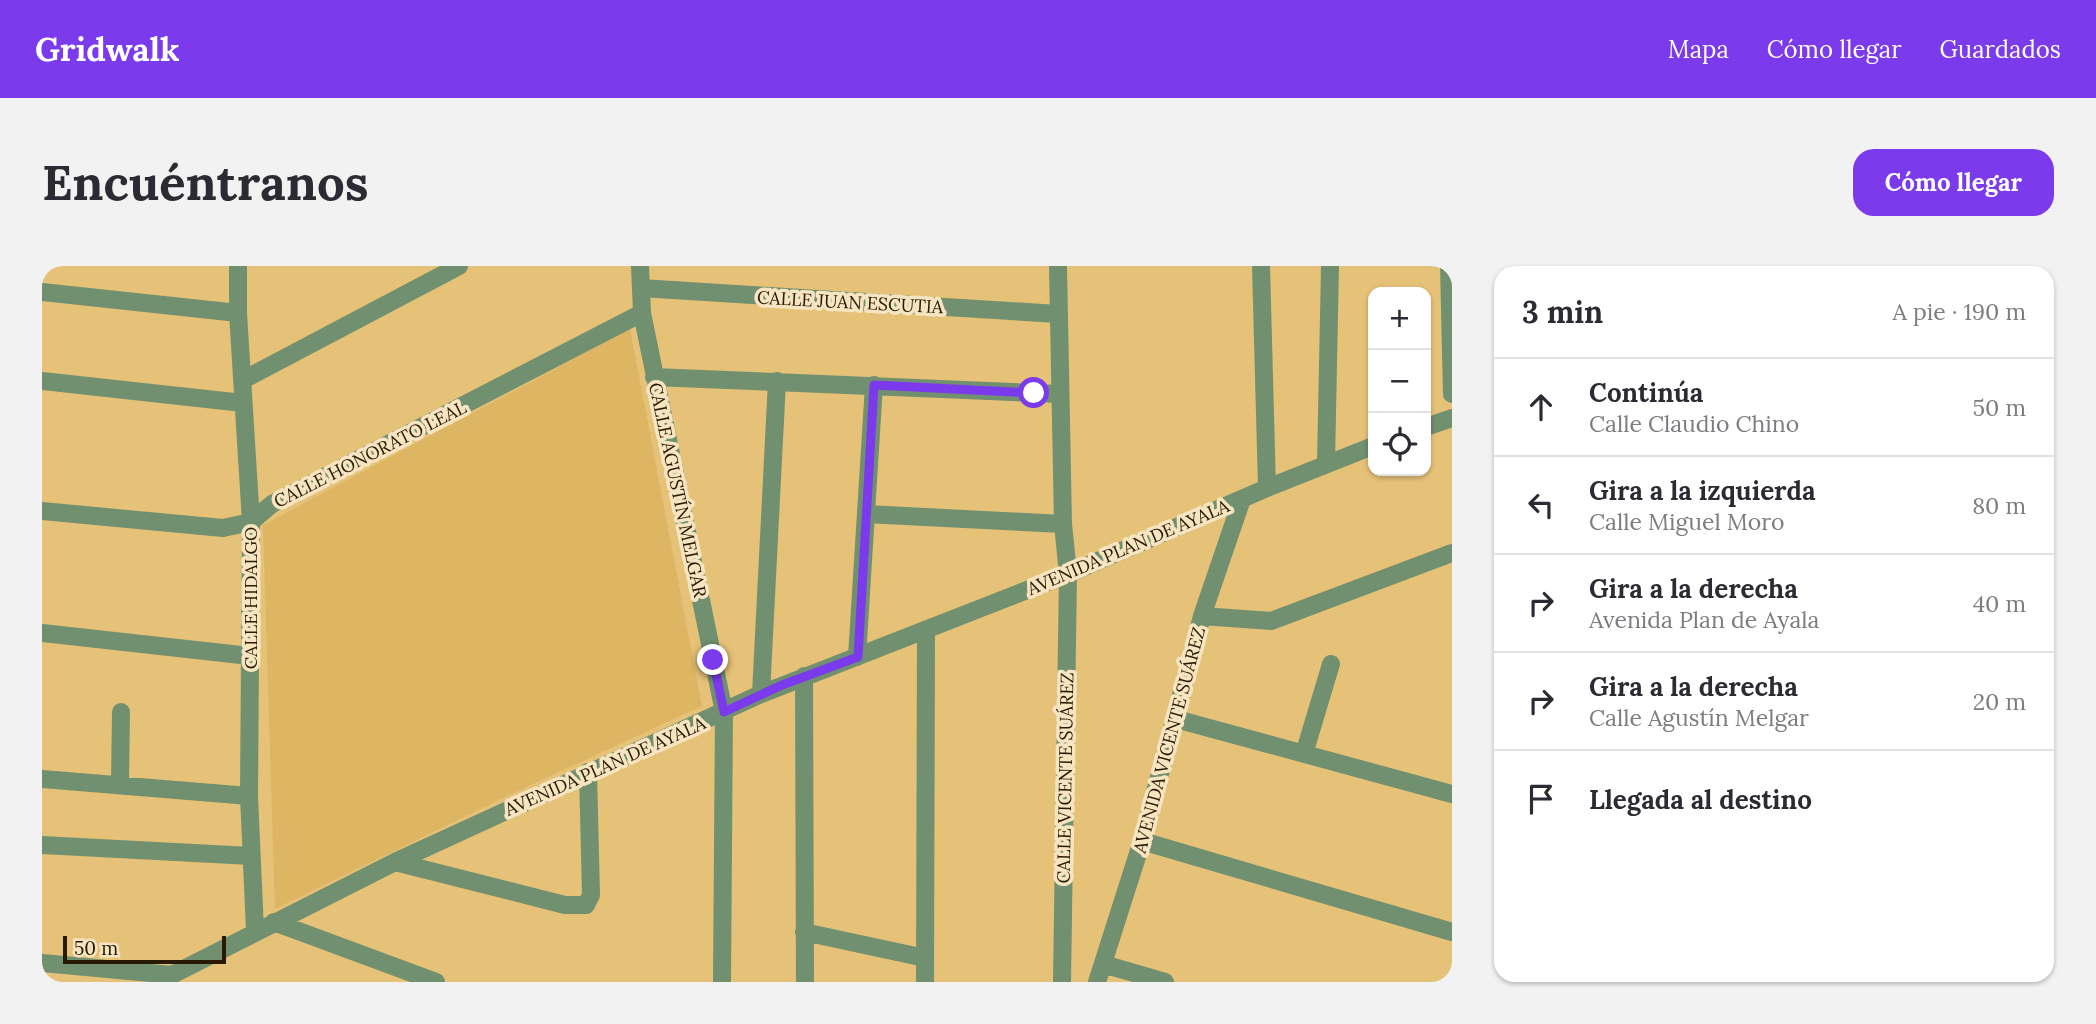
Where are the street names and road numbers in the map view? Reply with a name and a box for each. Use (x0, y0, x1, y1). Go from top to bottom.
street label: CALLE JUAN ESCUTIA (756, 286, 944, 318)
street label: CALLE AGUSTÍN MELGAR (644, 380, 712, 600)
street label: CALLE HONORATO LEAL (270, 395, 471, 513)
street label: AVENIDA PLAN DE AYALA (1022, 494, 1233, 600)
street label: CALLE HIDALGO (239, 527, 262, 669)
street label: AVENIDA VICENTE SUÁREZ (1127, 624, 1210, 856)
street label: CALLE VICENTE SUÁREZ (1052, 672, 1078, 884)
street label: AVENIDA PLAN DE AYALA (500, 711, 710, 821)

